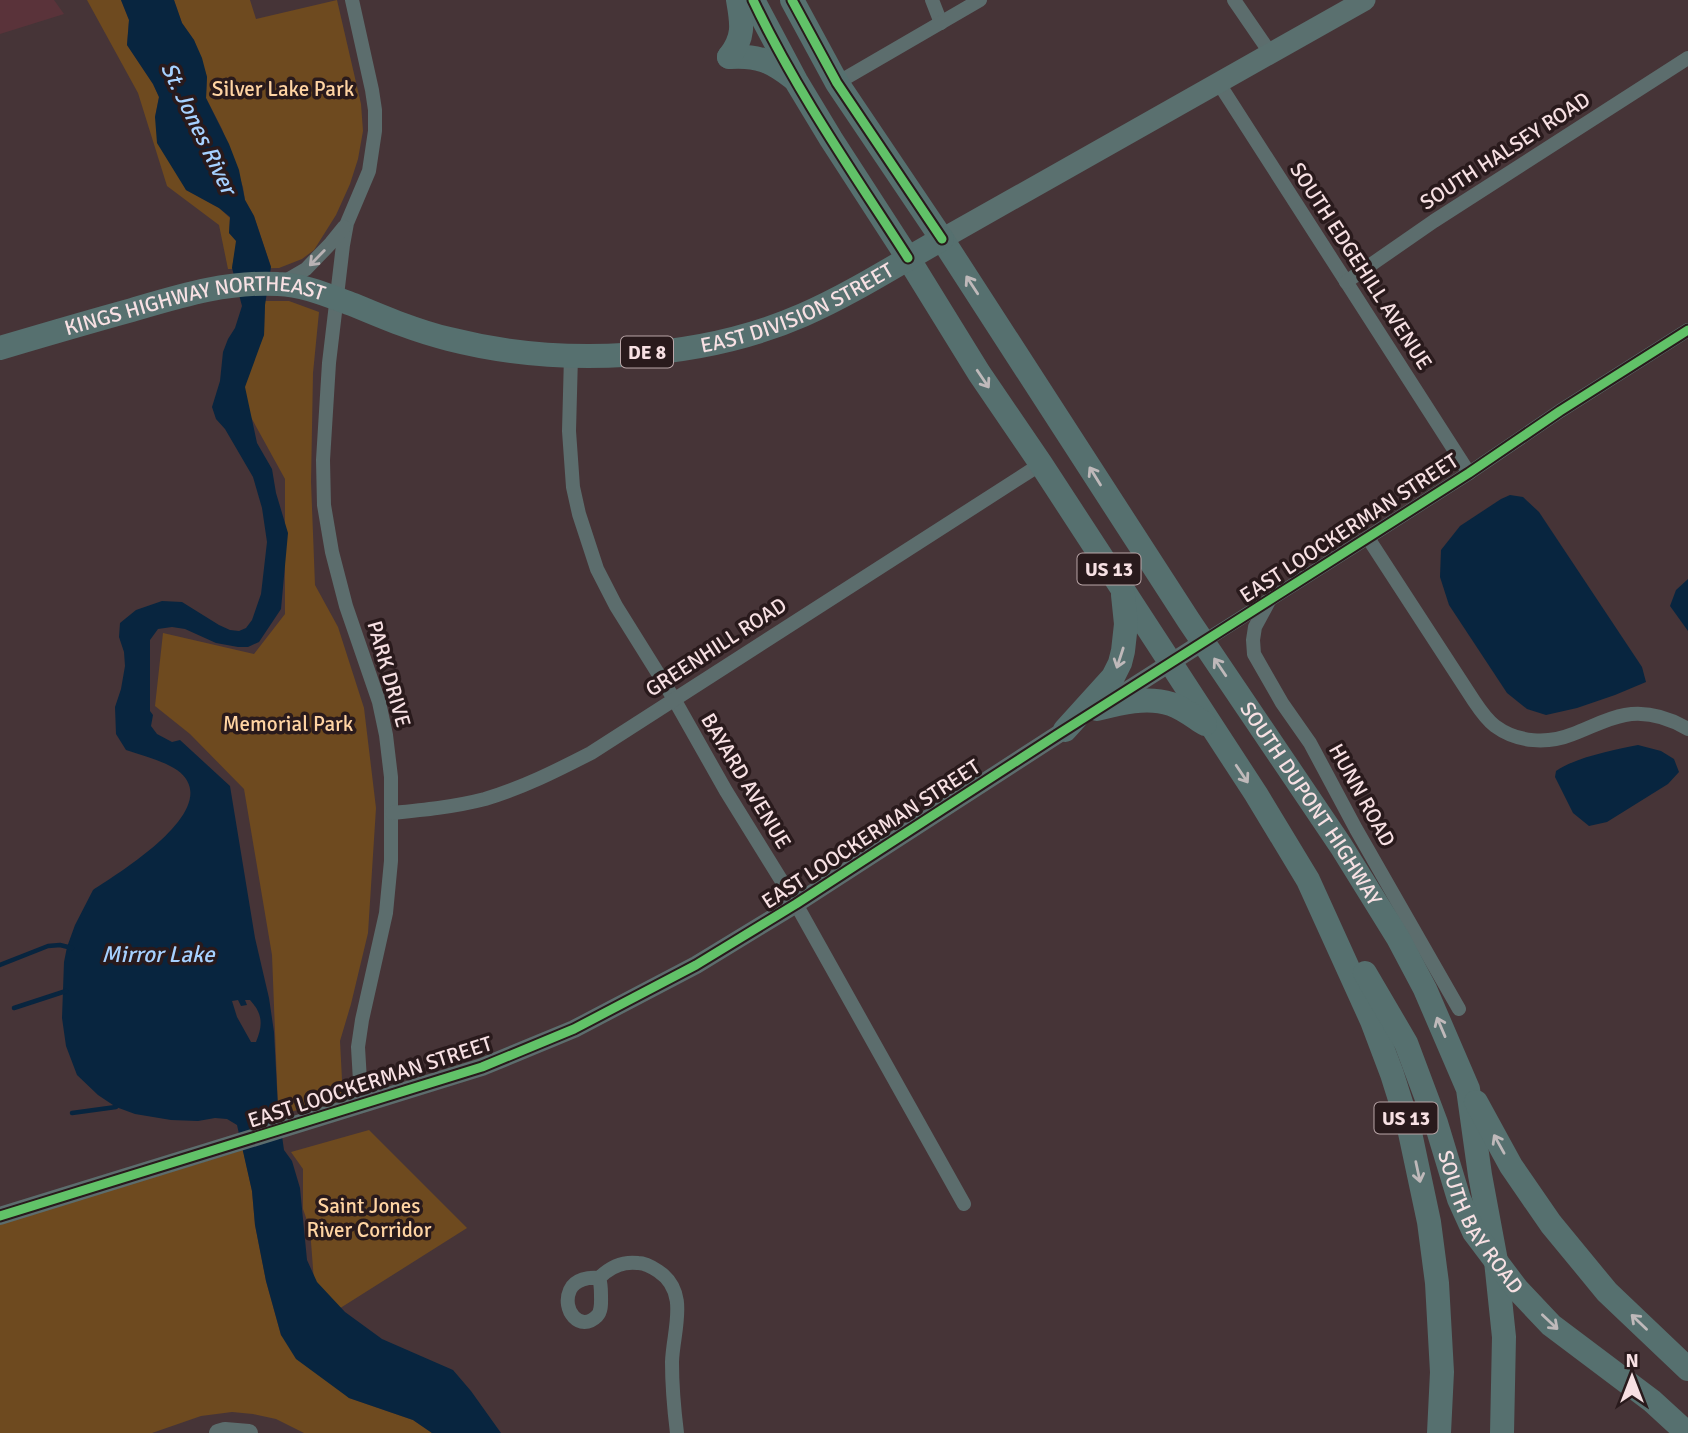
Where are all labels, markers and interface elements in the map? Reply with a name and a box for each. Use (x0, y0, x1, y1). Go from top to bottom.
water label: St. Jones River (154, 57, 245, 202)
park label: Silver Lake Park (212, 76, 355, 102)
street label: SOUTH HALSEY ROAD (1415, 86, 1595, 216)
street label: SOUTH EDGEHILL AVENUE (1284, 158, 1438, 374)
one-way arrow (309, 249, 326, 266)
street label: EAST DIVISION STREET (698, 257, 899, 359)
street label: KINGS HIGHWAY NORTHEAST (62, 271, 329, 341)
one-way arrow (965, 276, 979, 295)
road number: DE 8 (621, 336, 673, 368)
one-way arrow (976, 368, 990, 388)
street label: EAST LOOCKERMAN STREET (1235, 447, 1464, 608)
one-way arrow (1088, 467, 1103, 486)
road number: US 13 (1078, 554, 1140, 584)
street label: GREENHILL ROAD (641, 592, 791, 702)
street label: PARK DRIVE (361, 618, 417, 730)
one-way arrow (1113, 646, 1125, 668)
one-way arrow (1212, 657, 1226, 677)
street label: SOUTH DUPONT HIGHWAY (1234, 697, 1388, 911)
street label: BAYARD AVENUE (695, 708, 797, 854)
park label: Memorial Park (223, 711, 354, 737)
street label: HUNN ROAD (1323, 739, 1401, 851)
street label: EAST LOOCKERMAN STREET (757, 753, 986, 914)
one-way arrow (1236, 763, 1250, 783)
water label: Mirror Lake (102, 940, 216, 969)
one-way arrow (1434, 1016, 1447, 1038)
street label: EAST LOOCKERMAN STREET (245, 1030, 496, 1134)
road number: US 13 (1374, 1102, 1438, 1134)
one-way arrow (1492, 1134, 1506, 1154)
street label: SOUTH BAY ROAD (1432, 1147, 1529, 1299)
one-way arrow (1412, 1160, 1426, 1183)
park label: Saint Jones River Corridor (307, 1193, 432, 1243)
one-way arrow (1631, 1313, 1648, 1330)
one-way arrow (1541, 1314, 1559, 1330)
north arrow (1597, 1342, 1667, 1412)
text: N (1625, 1349, 1639, 1373)

